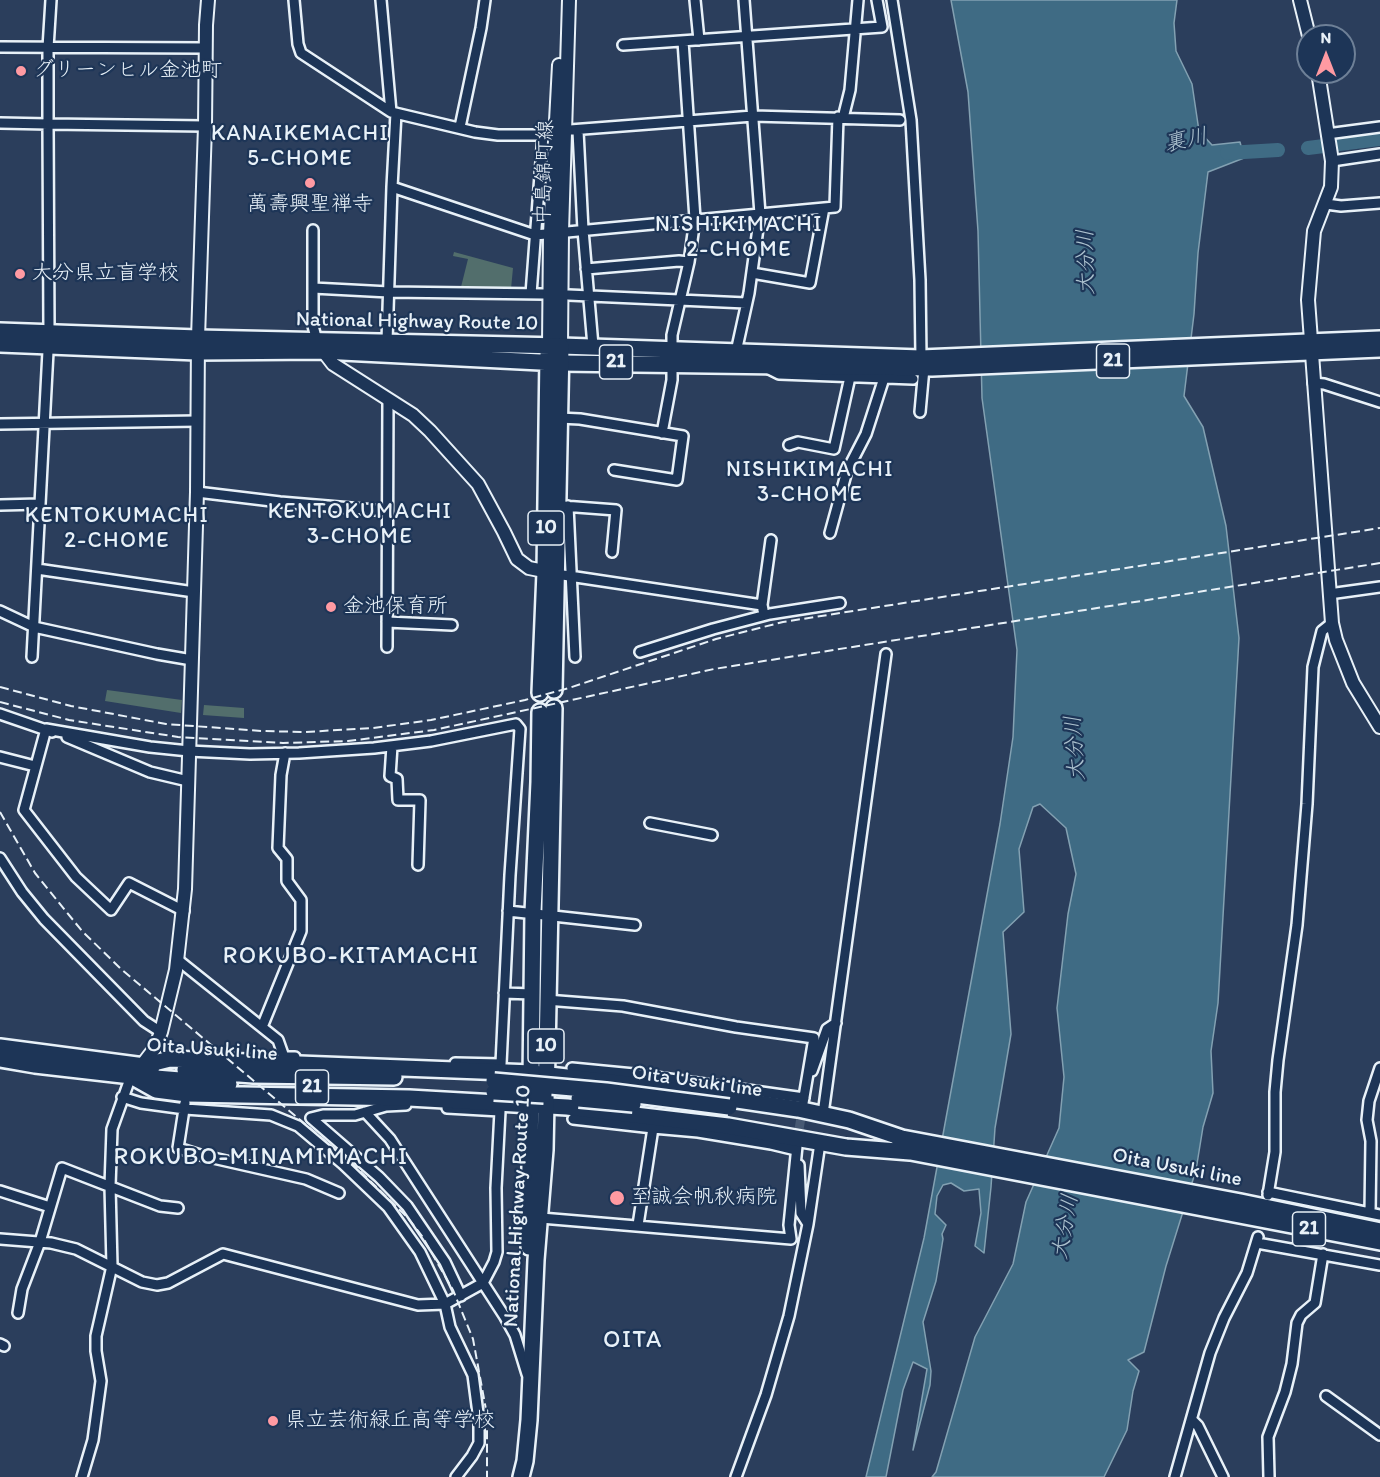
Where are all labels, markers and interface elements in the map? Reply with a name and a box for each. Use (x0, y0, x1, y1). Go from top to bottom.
north arrow (1296, 24, 1356, 84)
text: N (1321, 28, 1331, 47)
place label: グリーンヒル金池町 (33, 58, 222, 84)
marker: グリーンヒル金池町 (14, 64, 28, 78)
street label: 中島錦町線 (531, 119, 559, 225)
district label: KANAIKEMACHI 5-CHOME (211, 121, 389, 172)
water label: 裏川 (1162, 124, 1210, 158)
marker: 萬壽興聖禅寺 (303, 176, 317, 190)
place label: 萬壽興聖禅寺 (247, 192, 373, 218)
district label: NISHIKIMACHI 2-CHOME (657, 212, 821, 264)
water label: 大分川 (1073, 229, 1101, 295)
place label: 大分県立盲学校 (32, 261, 179, 287)
marker: 大分県立盲学校 (13, 267, 27, 281)
street label: National Highway Route 10 (296, 307, 538, 337)
road number: 21 (1096, 344, 1130, 378)
road number: 21 (600, 345, 632, 379)
district label: NISHIKIMACHI 3-CHOME (728, 457, 892, 508)
district label: KENTOKUMACHI 3-CHOME (269, 499, 451, 550)
district label: KENTOKUMACHI 2-CHOME (26, 503, 208, 554)
road number: 10 (528, 511, 564, 545)
place label: 金池保育所 (343, 594, 448, 620)
marker: 金池保育所 (324, 600, 338, 614)
water label: 大分川 (1061, 714, 1091, 782)
district label: ROKUBO-KITAMACHI (222, 943, 480, 971)
road number: 10 (528, 1029, 564, 1063)
street label: Oita Usuki line (145, 1033, 279, 1067)
street label: Oita Usuki line (630, 1060, 764, 1104)
road number: 21 (296, 1070, 328, 1104)
street label: National Highway Route 10 (499, 1084, 537, 1328)
street label: Oita Usuki line (1110, 1143, 1244, 1193)
district label: ROKUBO-MINAMIMACHI (115, 1144, 407, 1172)
place label: 至誠会帆秋病院 (630, 1185, 777, 1211)
marker: 至誠会帆秋病院 (608, 1189, 626, 1207)
water label: 大分川 (1047, 1192, 1085, 1262)
road number: 21 (1292, 1212, 1326, 1246)
district label: OITA (604, 1327, 662, 1355)
place label: 県立芸術緑丘高等学校 (285, 1408, 495, 1434)
marker: 県立芸術緑丘高等学校 (266, 1414, 280, 1428)

